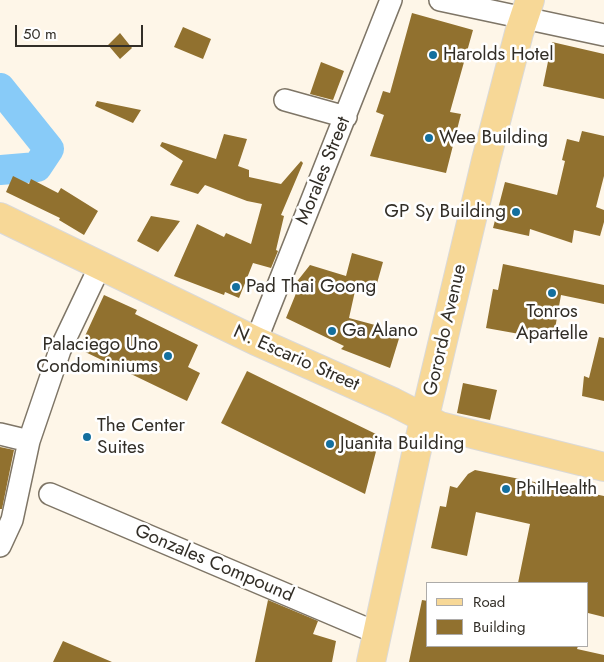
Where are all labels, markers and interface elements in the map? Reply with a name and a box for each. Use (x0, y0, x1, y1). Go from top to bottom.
scale bar (18, 15, 145, 47)
text: 50 m (23, 23, 57, 45)
place label: Harolds Hotel (443, 44, 554, 66)
marker: Harolds Hotel (427, 49, 439, 61)
street label: Morales Street (292, 114, 356, 228)
place label: Wee Building (439, 127, 548, 149)
marker: Wee Building (423, 132, 435, 144)
place label: GP Sy Building (384, 201, 506, 223)
marker: GP Sy Building (510, 206, 522, 218)
street label: Gorordo Avenue (420, 262, 472, 398)
place label: Pad Thai Goong (246, 276, 376, 298)
marker: Pad Thai Goong (230, 281, 242, 293)
marker: Tonros Apartelle (546, 287, 558, 299)
place label: Tonros Apartelle (516, 301, 588, 345)
place label: Ga Alano (342, 320, 418, 342)
street label: N. Escario Street (230, 321, 362, 397)
marker: Ga Alano (326, 325, 338, 337)
place label: Palaciego Uno Condominiums (36, 334, 158, 378)
marker: Palaciego Uno Condominiums (162, 350, 174, 362)
place label: The Center Suites (97, 415, 185, 459)
marker: The Center Suites (81, 431, 93, 443)
place label: Juanita Building (340, 433, 464, 455)
marker: Juanita Building (324, 438, 336, 450)
place label: PhilHealth (516, 478, 597, 500)
marker: PhilHealth (500, 483, 512, 495)
street label: Gonzales Compound (131, 520, 297, 608)
legend (426, 582, 589, 647)
text: Road (473, 591, 505, 613)
text: Building (473, 616, 525, 638)

